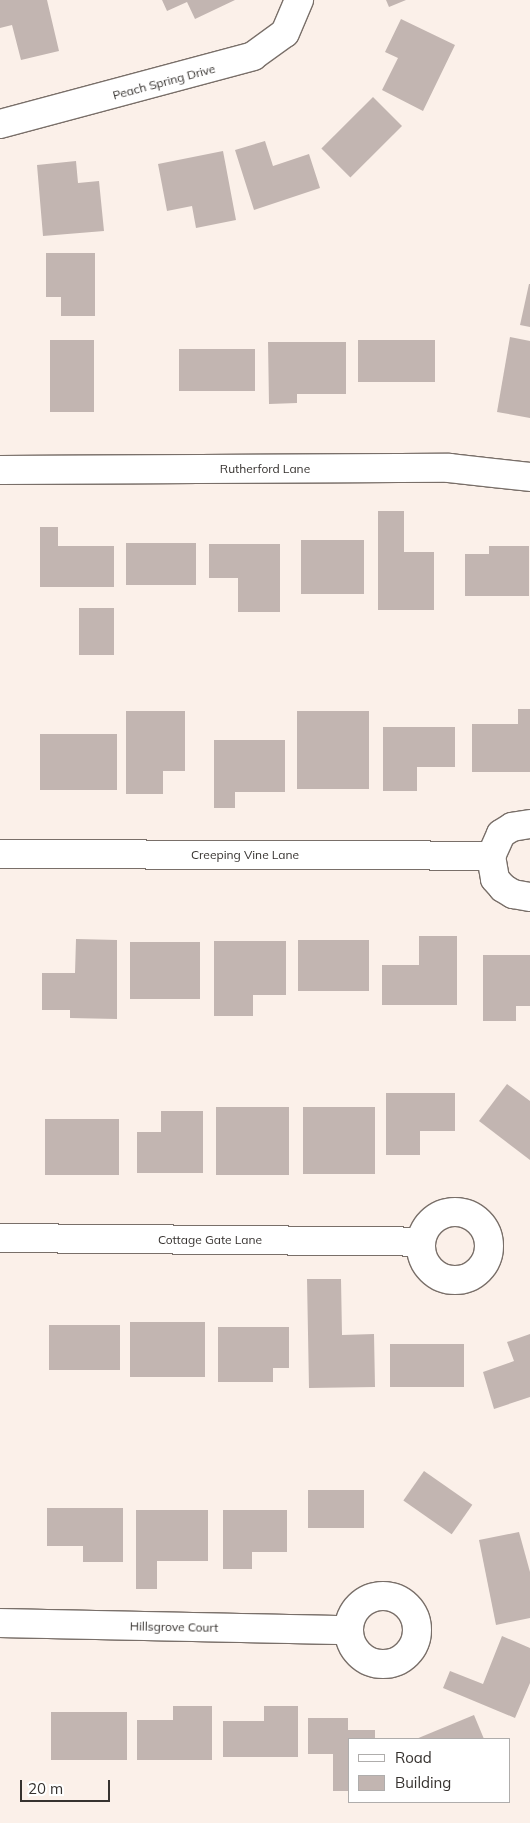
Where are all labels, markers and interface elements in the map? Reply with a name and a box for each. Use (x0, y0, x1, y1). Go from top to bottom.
street label: Peach Spring Drive (111, 61, 217, 103)
street label: Rutherford Lane (220, 462, 310, 476)
street label: Creeping Vine Lane (191, 848, 299, 862)
street label: Cottage Gate Lane (158, 1233, 262, 1247)
street label: Hillsgrove Court (130, 1619, 218, 1635)
legend (348, 1738, 510, 1803)
text: Road (395, 1748, 432, 1767)
scale bar (22, 1770, 112, 1802)
text: Building (395, 1773, 451, 1792)
text: 20 m (28, 1779, 63, 1798)

